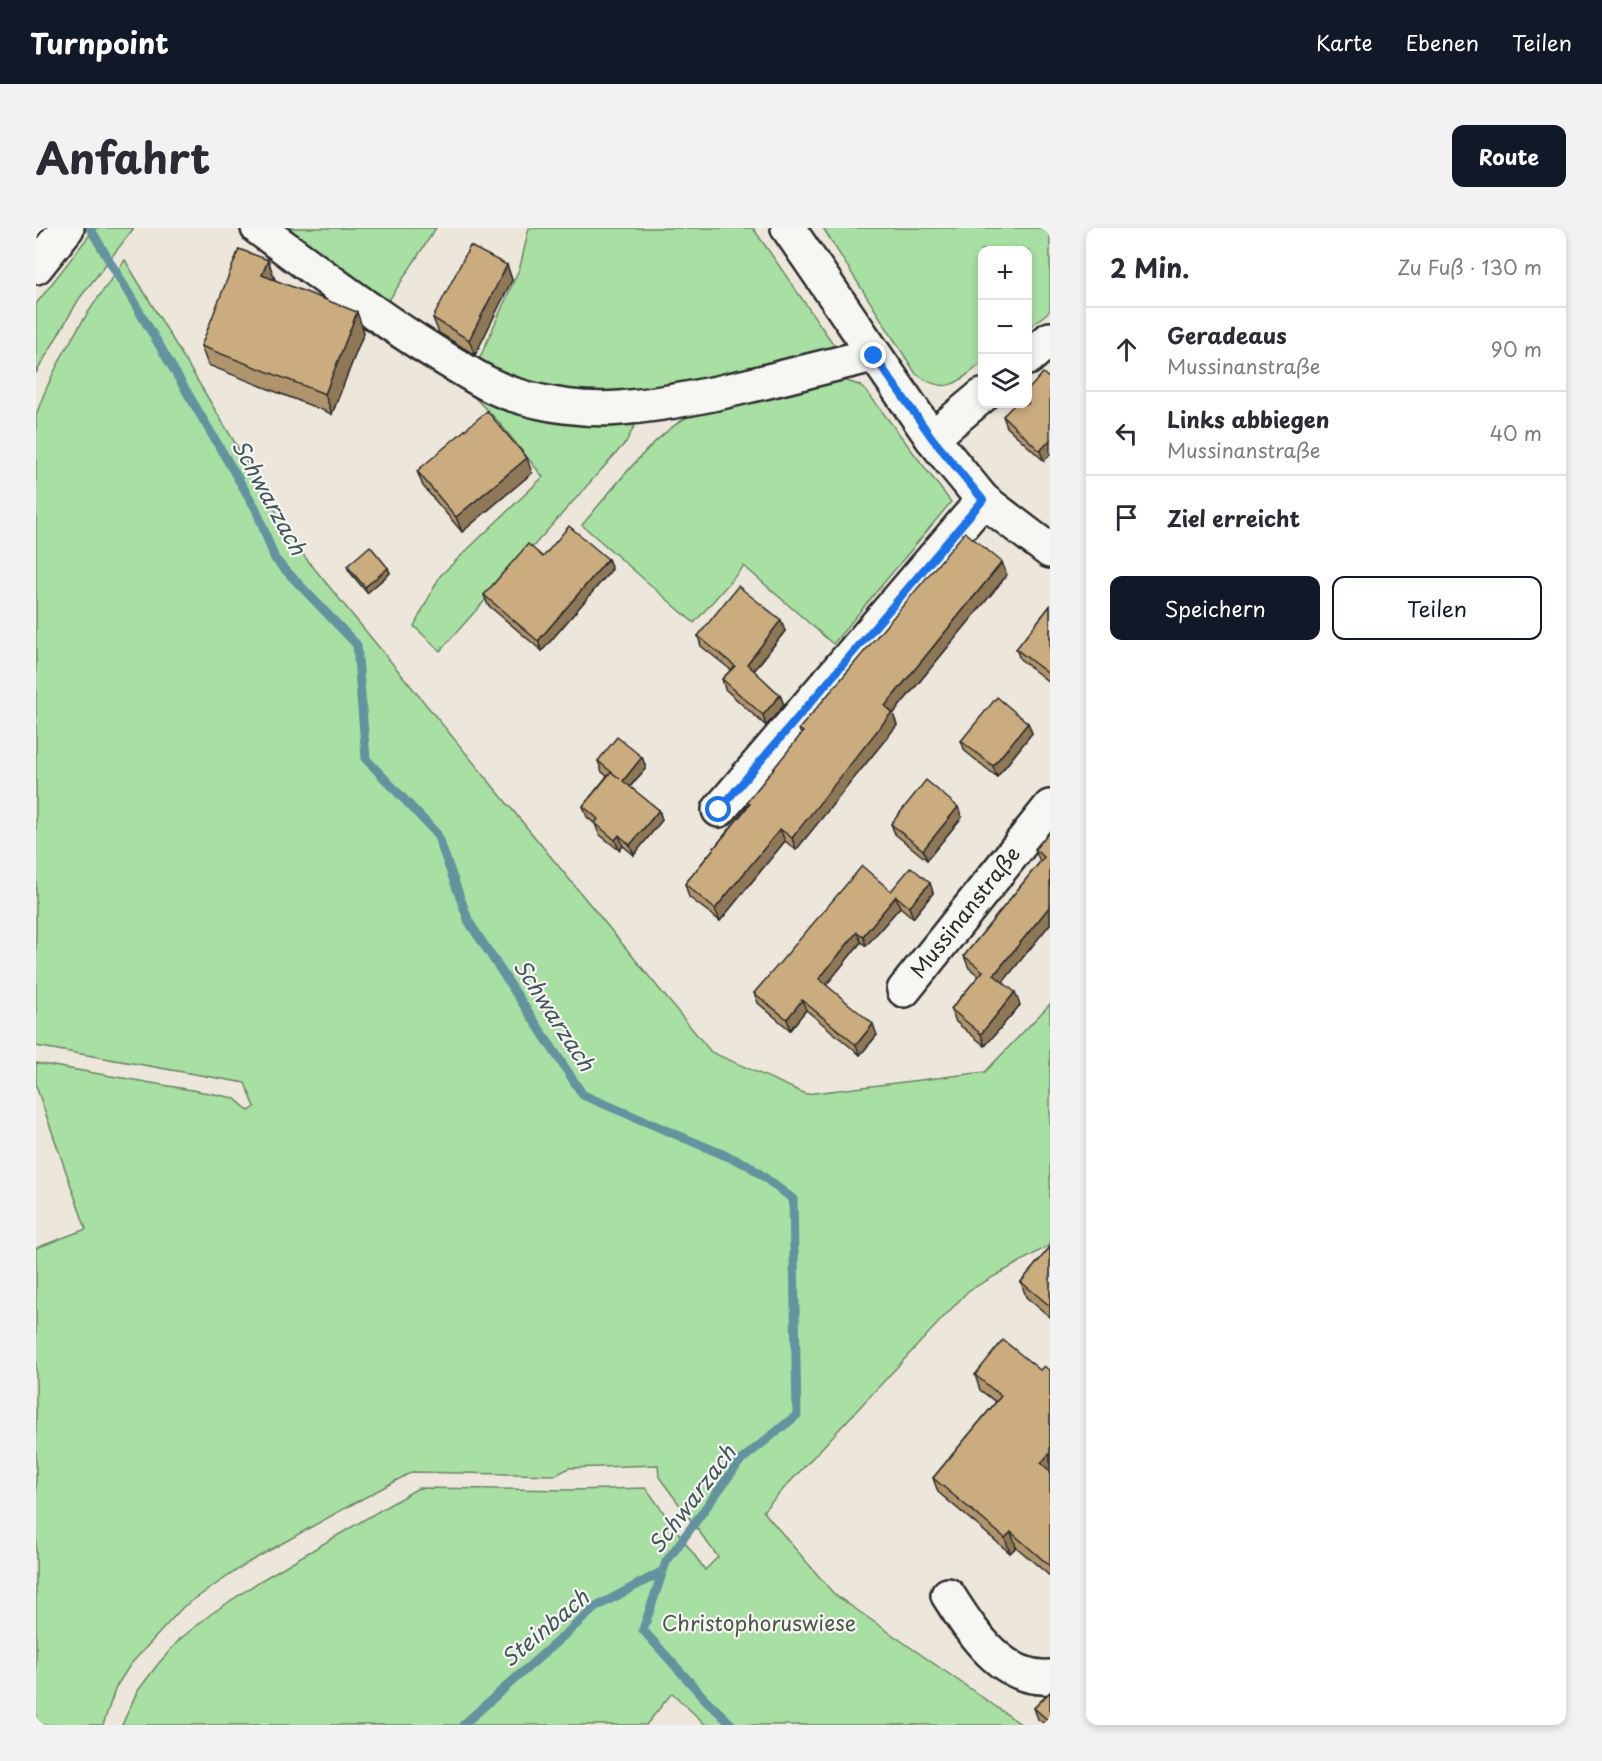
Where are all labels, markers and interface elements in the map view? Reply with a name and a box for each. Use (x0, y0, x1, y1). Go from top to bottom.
text: Turnpoint (30, 21, 169, 64)
text: Karte (1316, 26, 1373, 58)
text: Ebenen (1406, 26, 1479, 58)
text: Teilen (1512, 26, 1572, 58)
text: Anfahrt (36, 125, 210, 188)
button: Route (1452, 125, 1566, 187)
map controls (978, 246, 1032, 408)
button: + (978, 246, 1032, 300)
text: 2 Min. (1110, 248, 1189, 287)
text: Zu Fuß · 130 m (1397, 252, 1542, 282)
button: − (978, 300, 1032, 354)
text: Geradeaus (1167, 318, 1287, 351)
icon: ahead (1110, 333, 1143, 366)
text: 90 m (1491, 334, 1542, 364)
route end (860, 342, 886, 368)
text: Mussinanstraße (1167, 351, 1320, 381)
button: layers (978, 354, 1032, 408)
text: Links abbiegen (1167, 402, 1329, 435)
icon: left (1110, 417, 1143, 450)
text: 40 m (1490, 418, 1542, 448)
water label: Schwarzach (225, 432, 316, 561)
text: Mussinanstraße (1167, 435, 1320, 465)
icon: arrive (1110, 501, 1143, 534)
text: Ziel erreicht (1167, 501, 1300, 534)
button: Speichern (1110, 576, 1320, 640)
button: Teilen (1332, 576, 1542, 640)
route start (705, 796, 731, 822)
street label: Mussinanstraße (901, 838, 1027, 984)
water label: Schwarzach (507, 952, 605, 1078)
water label: Schwarzach (639, 1436, 743, 1559)
water label: Steinbach (493, 1580, 596, 1673)
park label: Christophoruswiese (662, 1606, 856, 1638)

